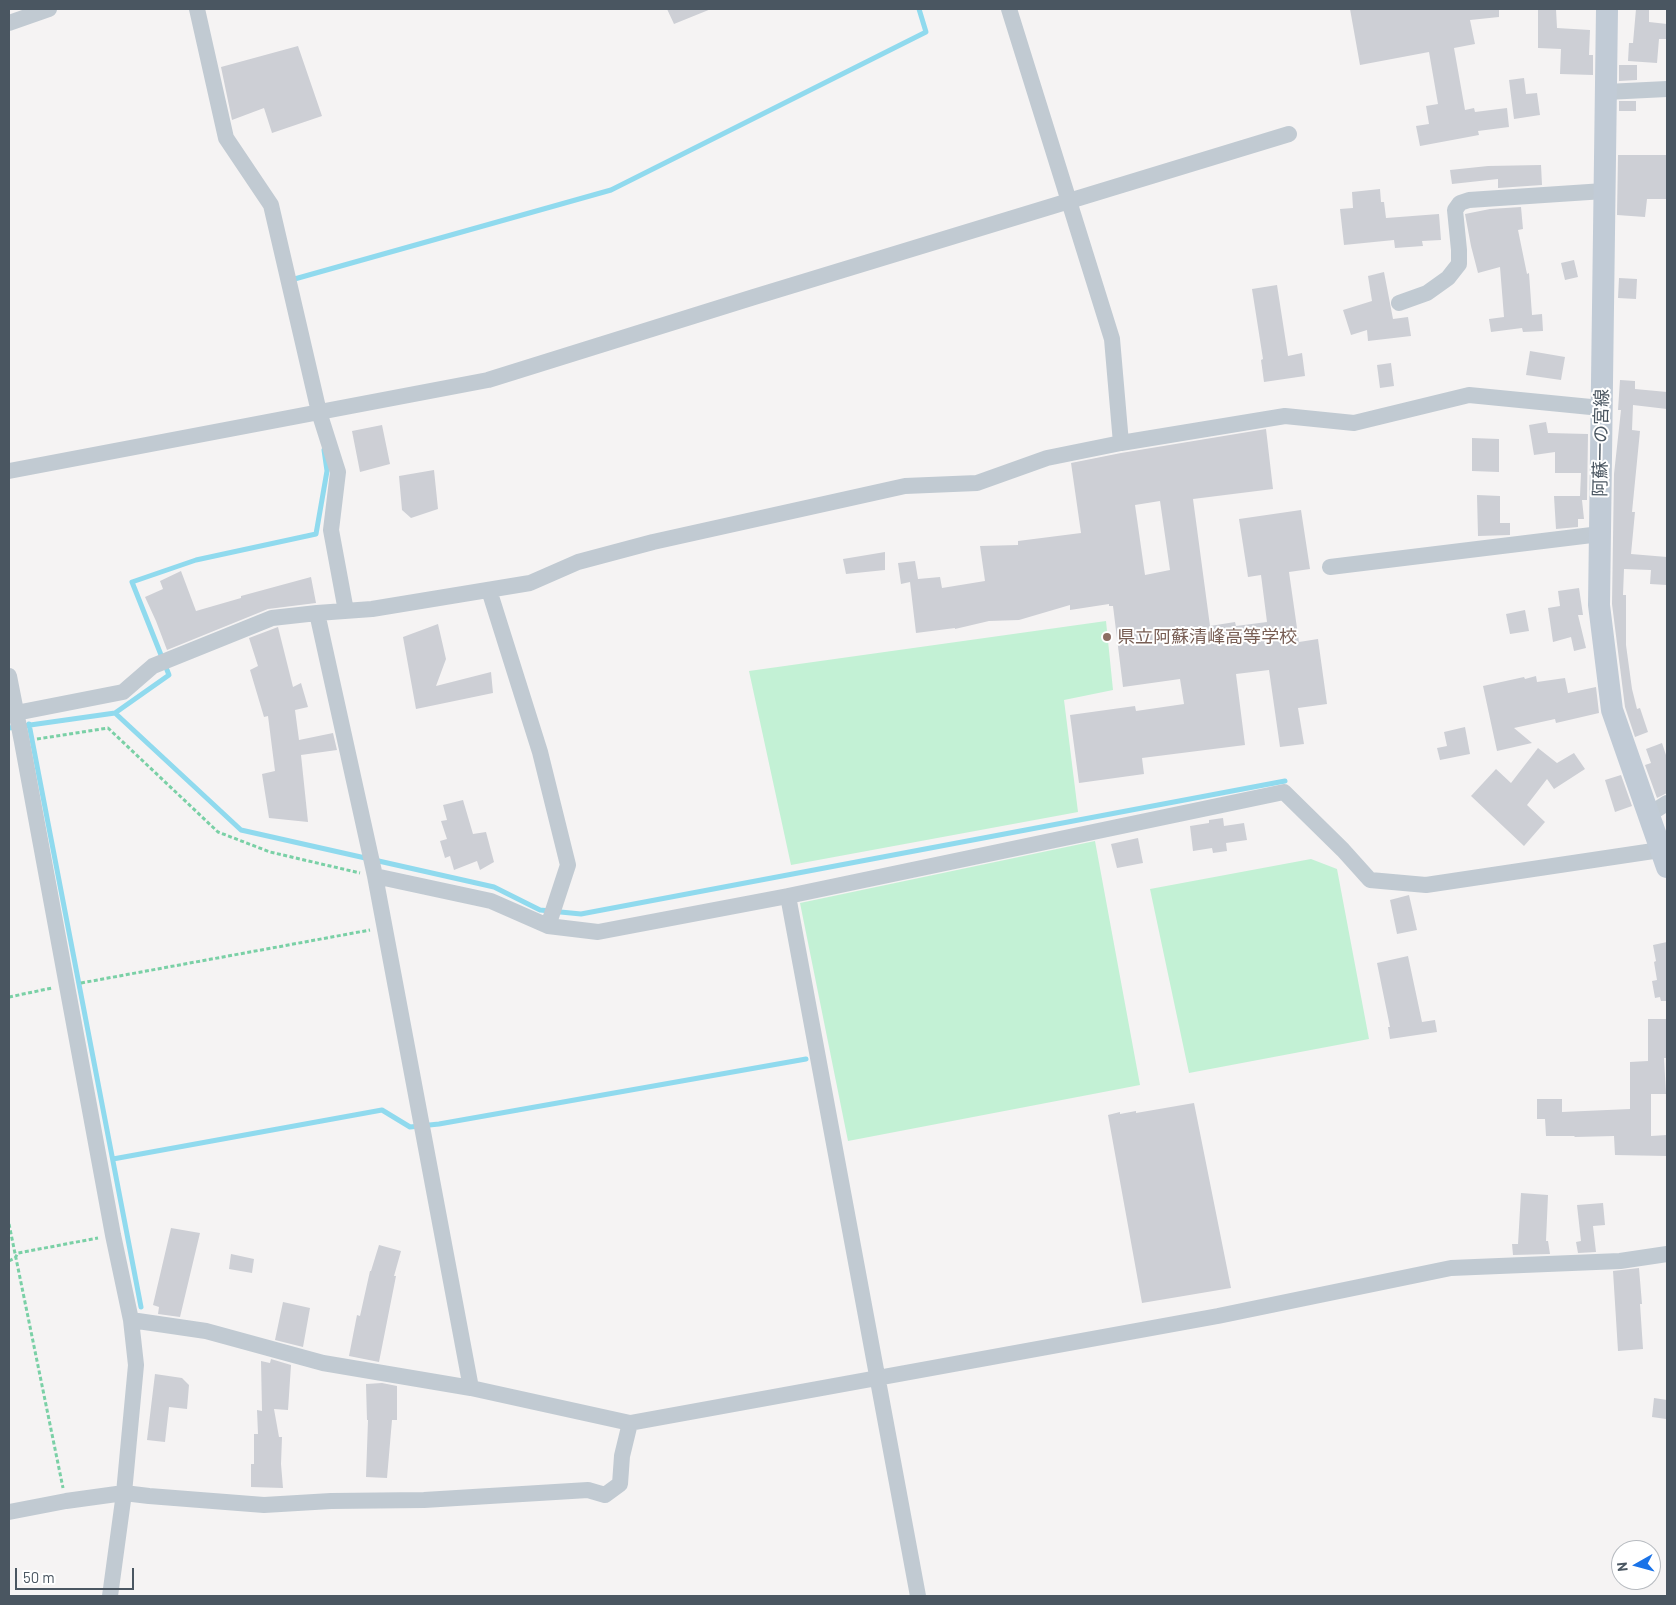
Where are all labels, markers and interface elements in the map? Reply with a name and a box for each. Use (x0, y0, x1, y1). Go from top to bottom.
street label: 阿蘇一の宮線 (1589, 389, 1613, 497)
place label: 県立阿蘇清峰高等学校 (1117, 626, 1297, 648)
marker: 県立阿蘇清峰高等学校 (1101, 631, 1113, 643)
north arrow (1611, 1540, 1661, 1590)
scale bar (18, 1558, 136, 1590)
text: N (1613, 1561, 1631, 1572)
text: 50 m (23, 1568, 55, 1586)

